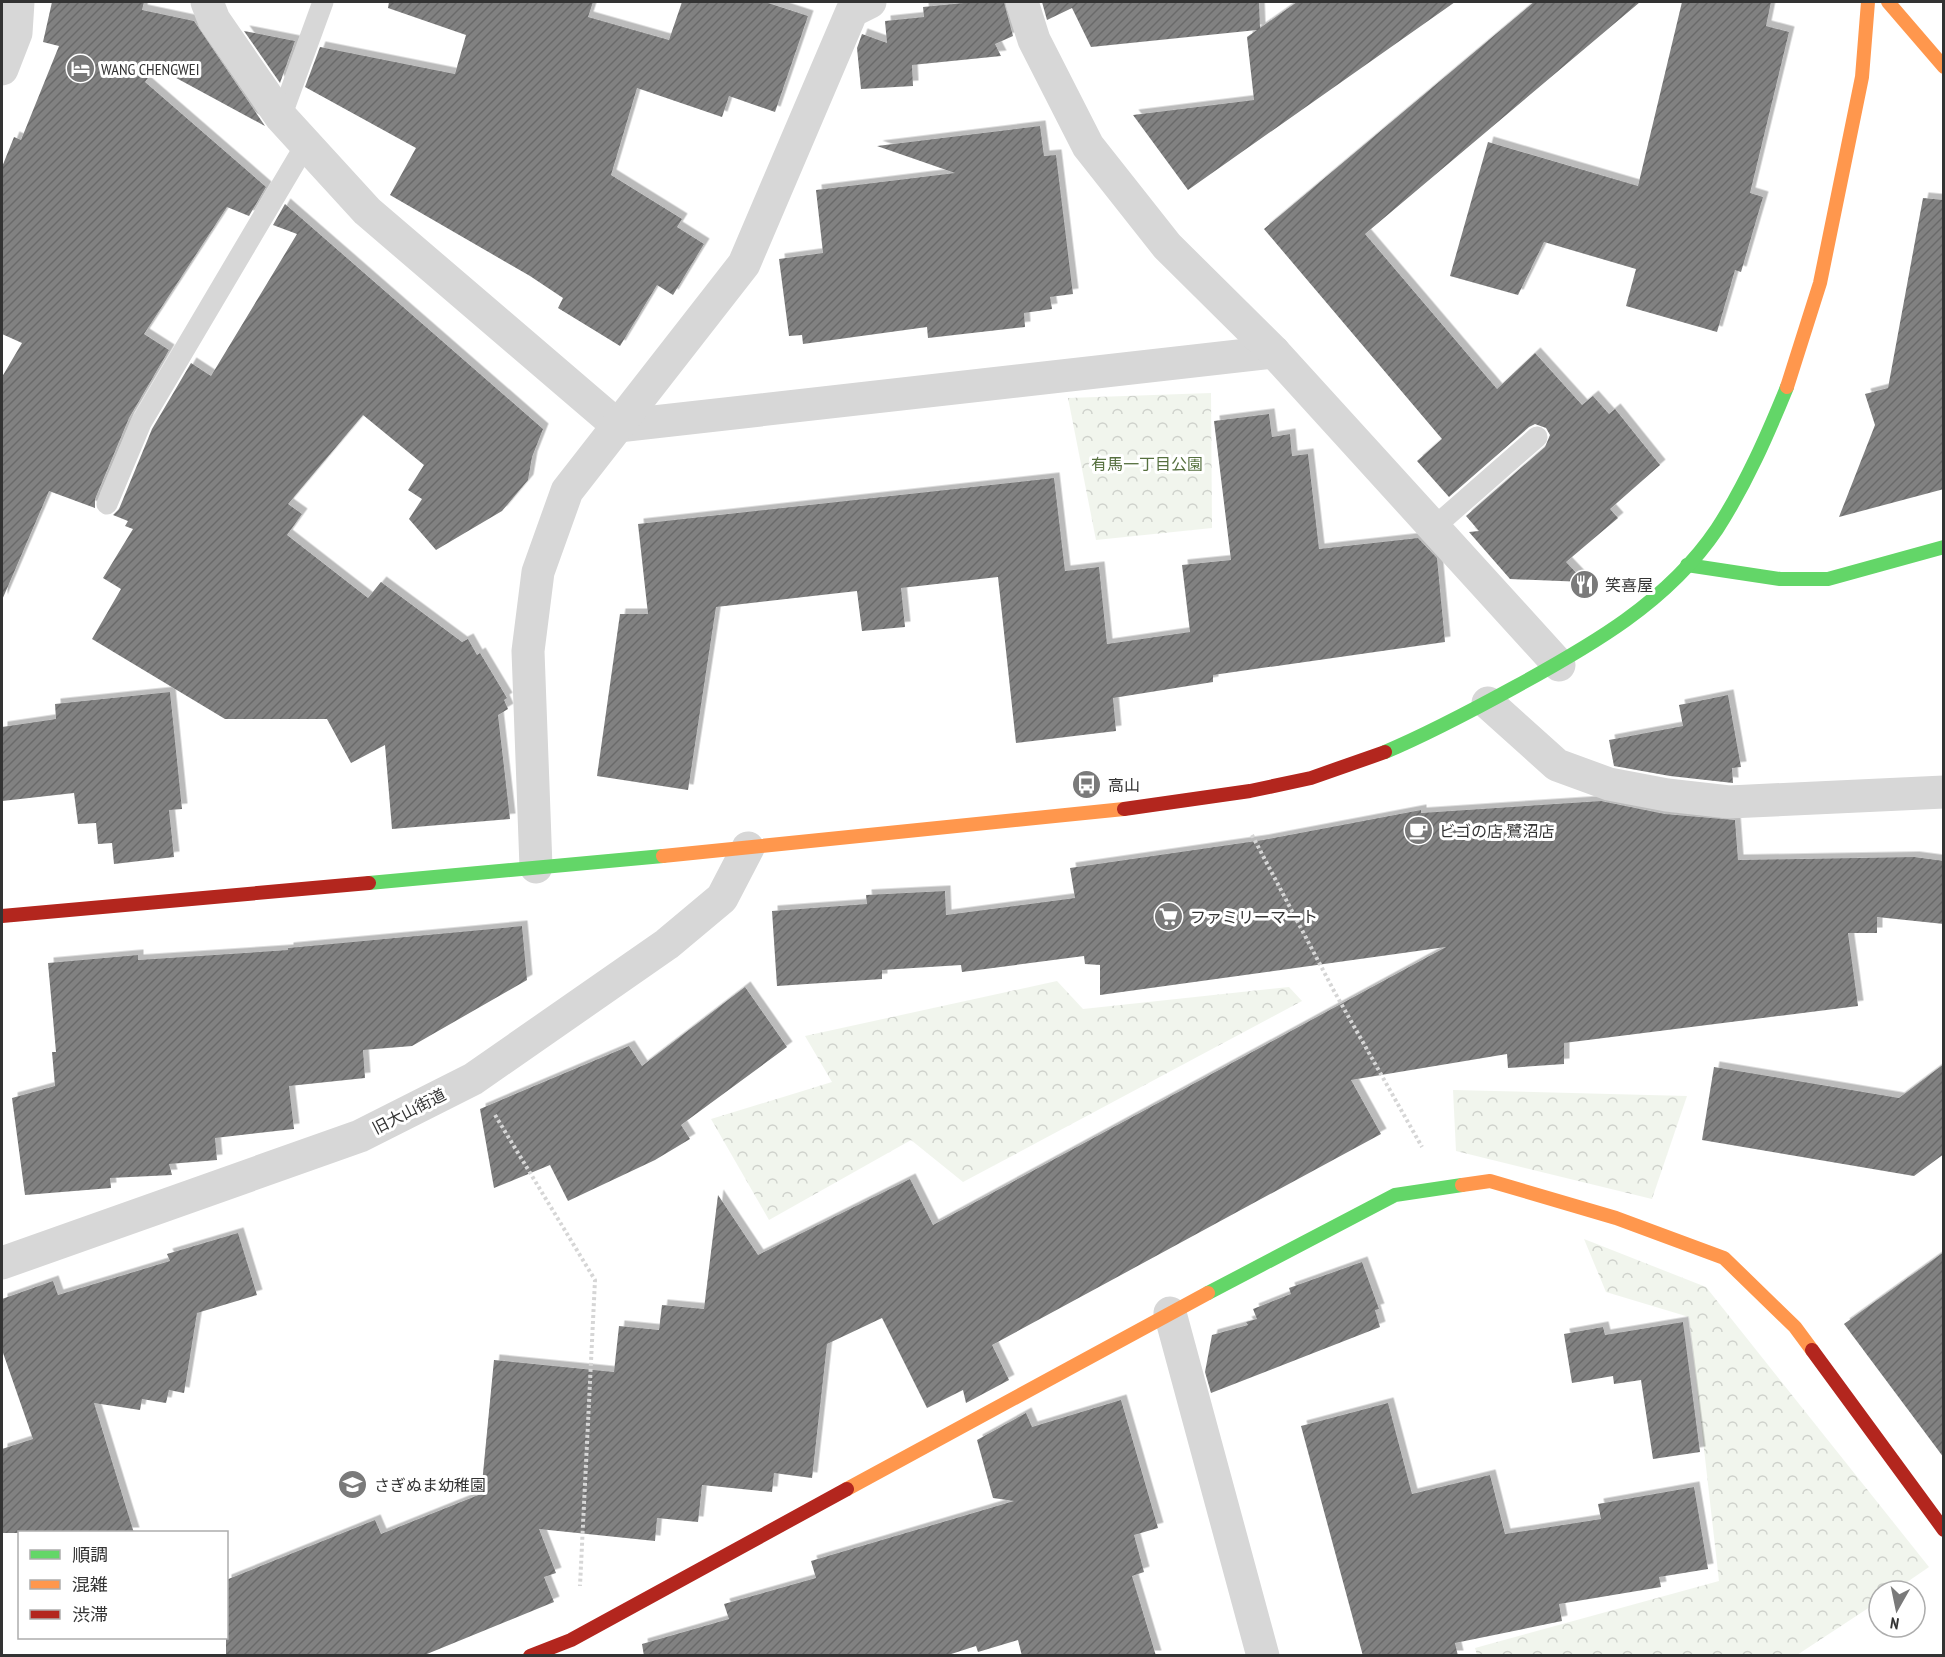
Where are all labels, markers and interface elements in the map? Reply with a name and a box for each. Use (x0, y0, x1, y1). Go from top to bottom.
hotel icon: WANG CHENGWEI (64, 53, 96, 85)
place label: WANG CHENGWEI (101, 59, 199, 79)
park label: 有馬一丁目公園 (1091, 454, 1203, 474)
restaurant icon: 笑喜屋 (1568, 569, 1600, 601)
place label: 笑喜屋 (1605, 575, 1653, 595)
bus stop icon: 高山 (1071, 769, 1103, 801)
place label: 高山 (1108, 775, 1140, 795)
cafe icon: ビゴの店 鷺沼店 (1402, 815, 1434, 847)
place label: ビゴの店 鷺沼店 (1439, 821, 1554, 841)
supermarket icon: ファミリーマート (1153, 901, 1185, 933)
place label: ファミリーマート (1190, 907, 1318, 927)
street label: 旧大山街道 (369, 1084, 449, 1138)
school or university icon: さぎぬま幼稚園 (337, 1469, 369, 1501)
place label: さぎぬま幼稚園 (374, 1475, 486, 1495)
legend (18, 1531, 228, 1639)
text: 順調 (72, 1543, 108, 1566)
text: 混雑 (72, 1573, 108, 1596)
north arrow (1867, 1579, 1927, 1639)
text: 渋滞 (72, 1603, 108, 1626)
text: N (1889, 1613, 1900, 1634)

